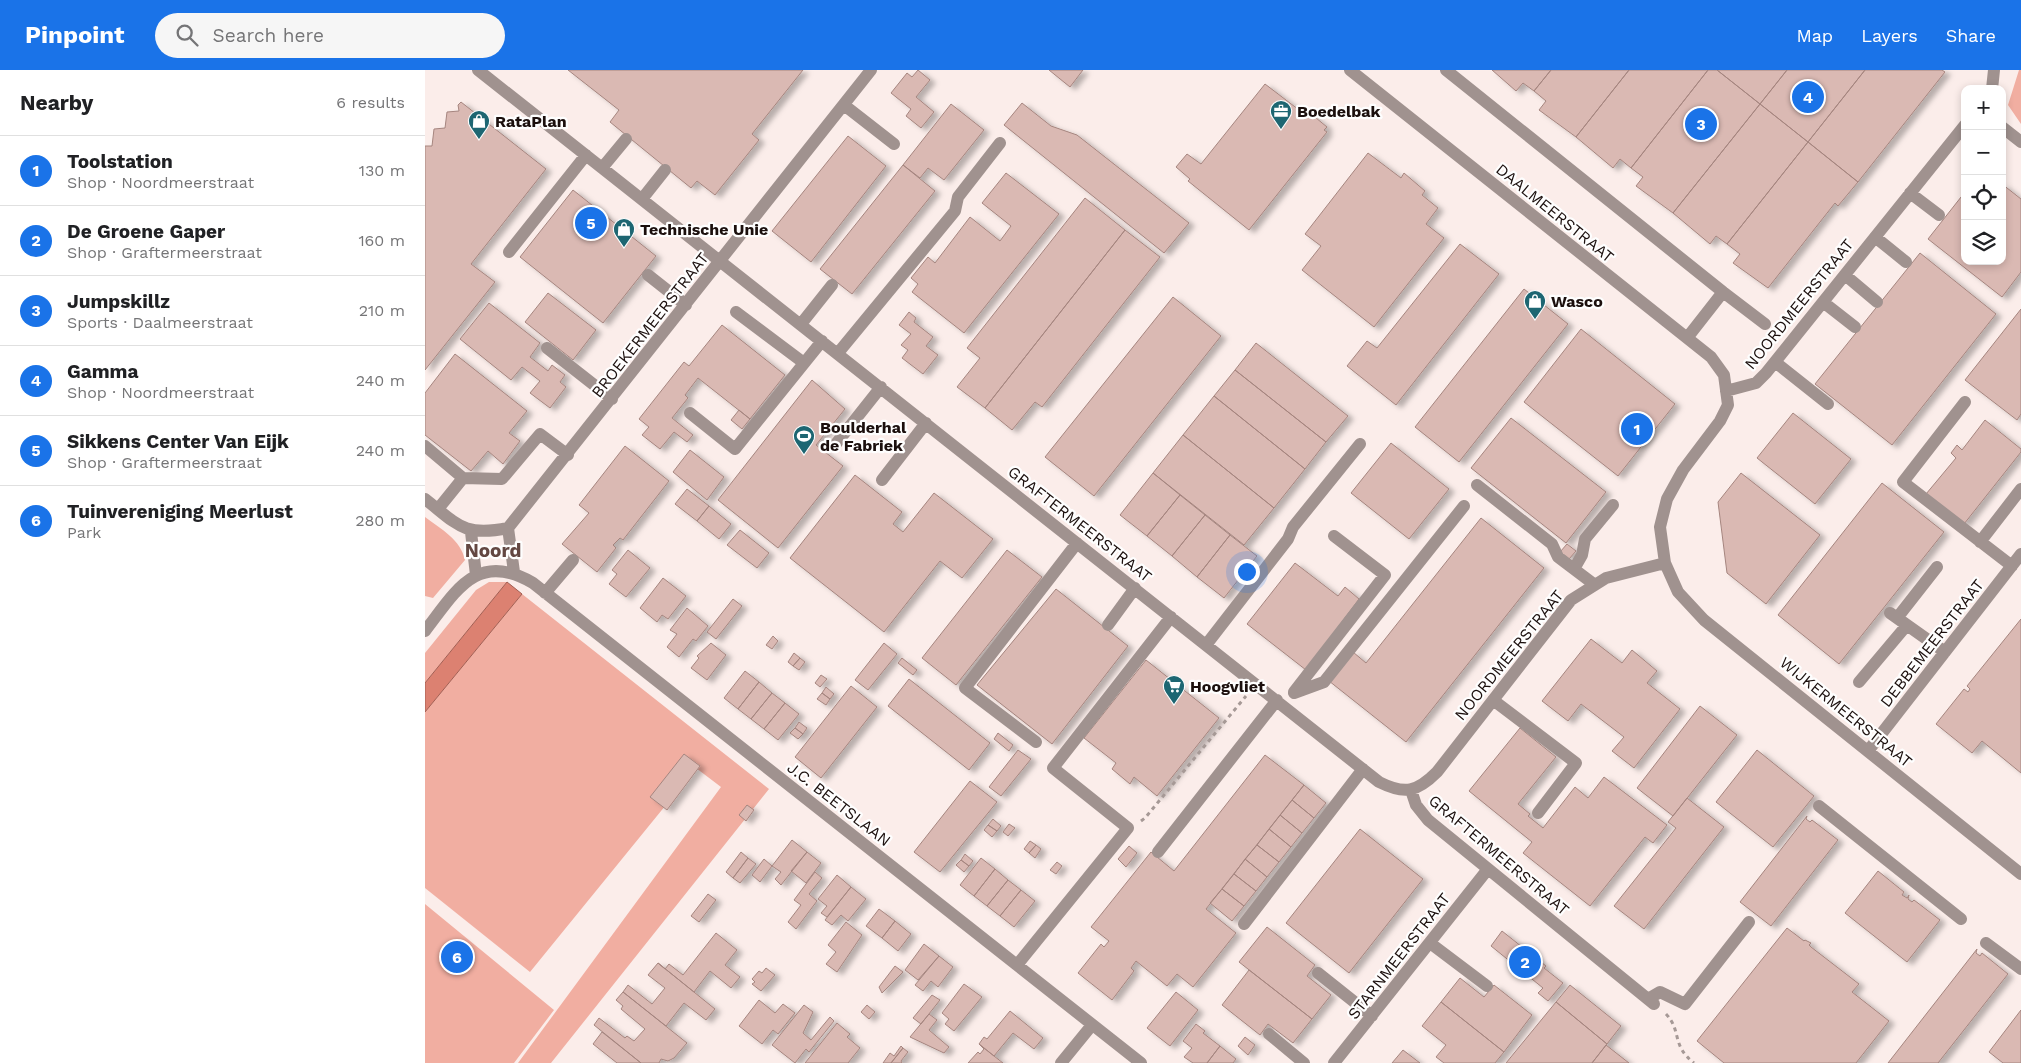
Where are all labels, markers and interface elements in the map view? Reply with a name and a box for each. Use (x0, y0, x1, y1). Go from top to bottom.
search box (155, 13, 505, 58)
text: Pinpoint (25, 21, 125, 49)
icon: search (173, 21, 201, 49)
text: Search here (213, 24, 324, 47)
text: Map (1796, 25, 1833, 46)
text: Layers (1861, 25, 1918, 46)
text: Share (1946, 25, 1996, 46)
pin: 4 (1792, 78, 1824, 116)
map controls (1961, 85, 2006, 265)
button: + (1961, 85, 2006, 130)
text: Nearby (20, 90, 93, 115)
text: 6 results (336, 93, 405, 112)
office icon: Boedelbak (1269, 99, 1293, 130)
place label: Boedelbak (1297, 102, 1381, 121)
pin: 3 (1685, 105, 1717, 143)
shop icon: RataPlan (467, 109, 491, 140)
place label: RataPlan (495, 112, 567, 131)
button: − (1961, 130, 2006, 175)
text: Toolstation (67, 150, 173, 173)
street label: DAALMEERSTRAAT (1492, 160, 1618, 267)
text: 1 (33, 161, 39, 180)
text: 130 m (359, 161, 405, 180)
text: Shop · Noordmeerstraat (67, 173, 254, 192)
button: locate (1961, 175, 2006, 220)
pin: 5 (575, 204, 607, 242)
shop icon: Technische Unie (612, 217, 636, 248)
text: De Groene Gaper (67, 220, 225, 243)
place label: Technische Unie (640, 220, 768, 239)
button: layers (1961, 220, 2006, 265)
text: 2 (31, 231, 41, 250)
text: 160 m (358, 231, 405, 250)
street label: NOORDMEERSTRAAT (1741, 235, 1858, 373)
text: Shop · Graftermeerstraat (67, 243, 262, 262)
street label: BROEKERMEERSTRAAT (588, 249, 713, 401)
shop icon: Wasco (1523, 289, 1547, 320)
text: Jumpskillz (67, 290, 170, 313)
place label: Wasco (1551, 292, 1603, 311)
text: 3 (31, 301, 41, 320)
text: 210 m (359, 301, 405, 320)
text: Sports · Daalmeerstraat (67, 313, 253, 332)
text: Gamma (67, 360, 139, 383)
text: 4 (31, 371, 41, 390)
text: 240 m (356, 371, 405, 390)
text: Shop · Noordmeerstraat (67, 383, 254, 402)
pin: 1 (1621, 410, 1653, 448)
place label: Boulderhal de Fabriek (820, 418, 907, 455)
sports icon: Boulderhal de Fabriek (792, 424, 816, 455)
text: Sikkens Center Van Eijk (67, 430, 289, 453)
text: 5 (31, 441, 41, 460)
text: 240 m (356, 441, 405, 460)
text: Shop · Graftermeerstraat (67, 453, 262, 472)
street label: GRAFTERMEERSTRAAT (1004, 462, 1156, 586)
text: Tuinvereniging Meerlust (67, 500, 293, 523)
text: 6 (31, 511, 41, 530)
text: 280 m (355, 511, 405, 530)
text: Park (67, 523, 101, 542)
district label: Noord (465, 539, 521, 562)
your location (1234, 559, 1260, 585)
street label: DEBBEMEERSTRAAT (1876, 575, 1988, 711)
street label: NOORDMEERSTRAAT (1451, 586, 1568, 724)
street label: WIJKERMEERSTRAAT (1776, 653, 1916, 771)
supermarket icon: Hoogvliet (1162, 674, 1186, 705)
place label: Hoogvliet (1190, 677, 1265, 696)
street label: J.C. BEETSLAAN (784, 758, 894, 850)
street label: GRAFTERMEERSTRAAT (1425, 791, 1573, 919)
street label: STARNMEERSTRAAT (1344, 889, 1454, 1023)
pin: 6 (441, 938, 473, 976)
pin: 2 (1509, 943, 1541, 981)

